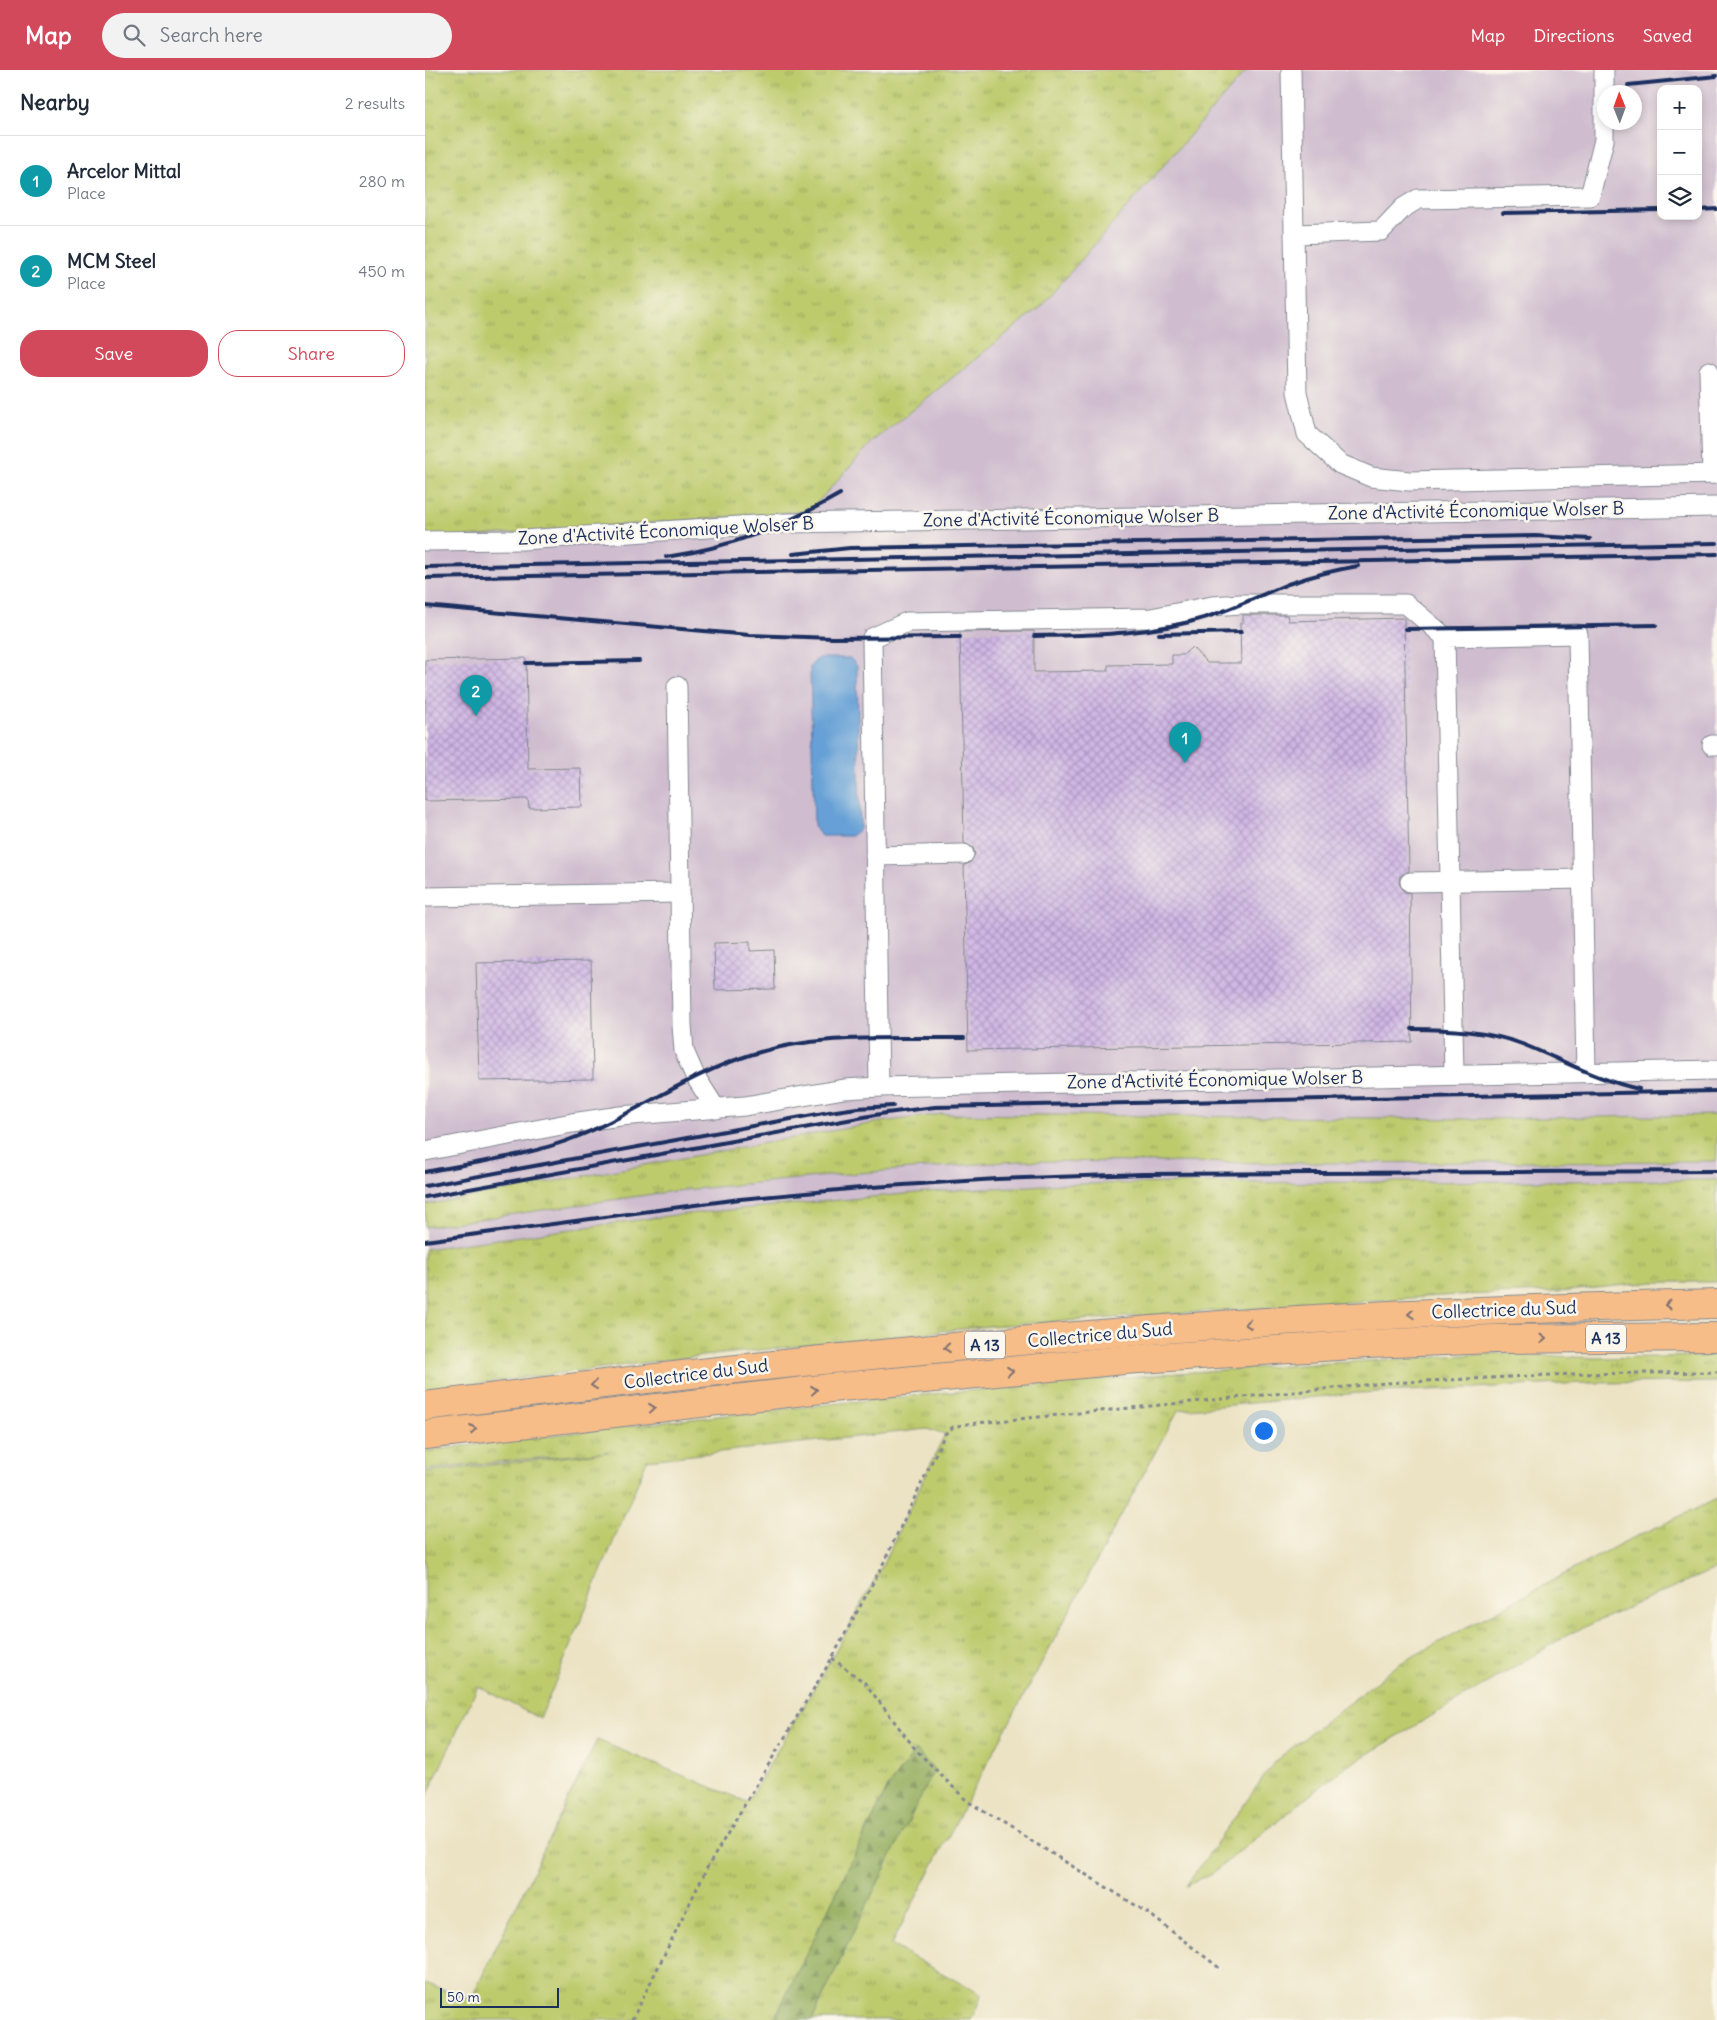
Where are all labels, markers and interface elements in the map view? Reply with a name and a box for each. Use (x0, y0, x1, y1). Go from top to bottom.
search box (102, 13, 452, 58)
text: Map (25, 20, 72, 50)
icon: search (120, 21, 148, 49)
text: Search here (160, 23, 263, 47)
text: Map (1470, 24, 1505, 47)
text: Directions (1533, 24, 1615, 47)
text: Saved (1643, 24, 1692, 47)
north arrow (1597, 85, 1642, 130)
map controls (1657, 85, 1702, 220)
button: + (1657, 85, 1702, 130)
text: Nearby (20, 89, 90, 116)
text: 2 results (345, 93, 405, 113)
button: − (1657, 130, 1702, 175)
text: Arcelor Mittal (67, 159, 181, 183)
text: 1 (33, 171, 39, 191)
text: 280 m (359, 171, 405, 191)
button: layers (1657, 175, 1702, 220)
text: Place (67, 183, 106, 203)
text: MCM Steel (67, 249, 156, 273)
text: 2 (32, 261, 40, 281)
text: 450 m (358, 261, 405, 281)
text: Place (67, 273, 106, 293)
button: Save (20, 330, 208, 377)
button: Share (218, 330, 405, 377)
street label: Zone d'Activité Économique Wolser B (1328, 496, 1624, 525)
street label: Zone d'Activité Économique Wolser B (923, 503, 1219, 532)
street label: Zone d'Activité Économique Wolser B (517, 511, 815, 550)
pin: 2 (460, 675, 492, 716)
pin: 1 (1169, 722, 1201, 763)
street label: Zone d'Activité Économique Wolser B (1067, 1065, 1363, 1094)
street label: Collectrice du Sud (1431, 1295, 1577, 1324)
one-way arrow (1664, 1300, 1672, 1310)
one-way arrow (1406, 1309, 1414, 1320)
street label: Collectrice du Sud (1027, 1317, 1174, 1352)
one-way arrow (1244, 1318, 1252, 1329)
road number: A 13 (1586, 1324, 1626, 1352)
road number: A 13 (965, 1332, 1005, 1358)
one-way arrow (1540, 1334, 1547, 1344)
one-way arrow (943, 1342, 951, 1353)
street label: Collectrice du Sud (622, 1353, 770, 1394)
one-way arrow (1006, 1366, 1014, 1377)
one-way arrow (590, 1379, 598, 1390)
one-way arrow (810, 1385, 818, 1396)
one-way arrow (648, 1403, 656, 1414)
your location (1251, 1418, 1277, 1444)
one-way arrow (470, 1424, 478, 1435)
scale bar (440, 1985, 559, 2008)
text: 50 m (447, 1988, 480, 2006)

